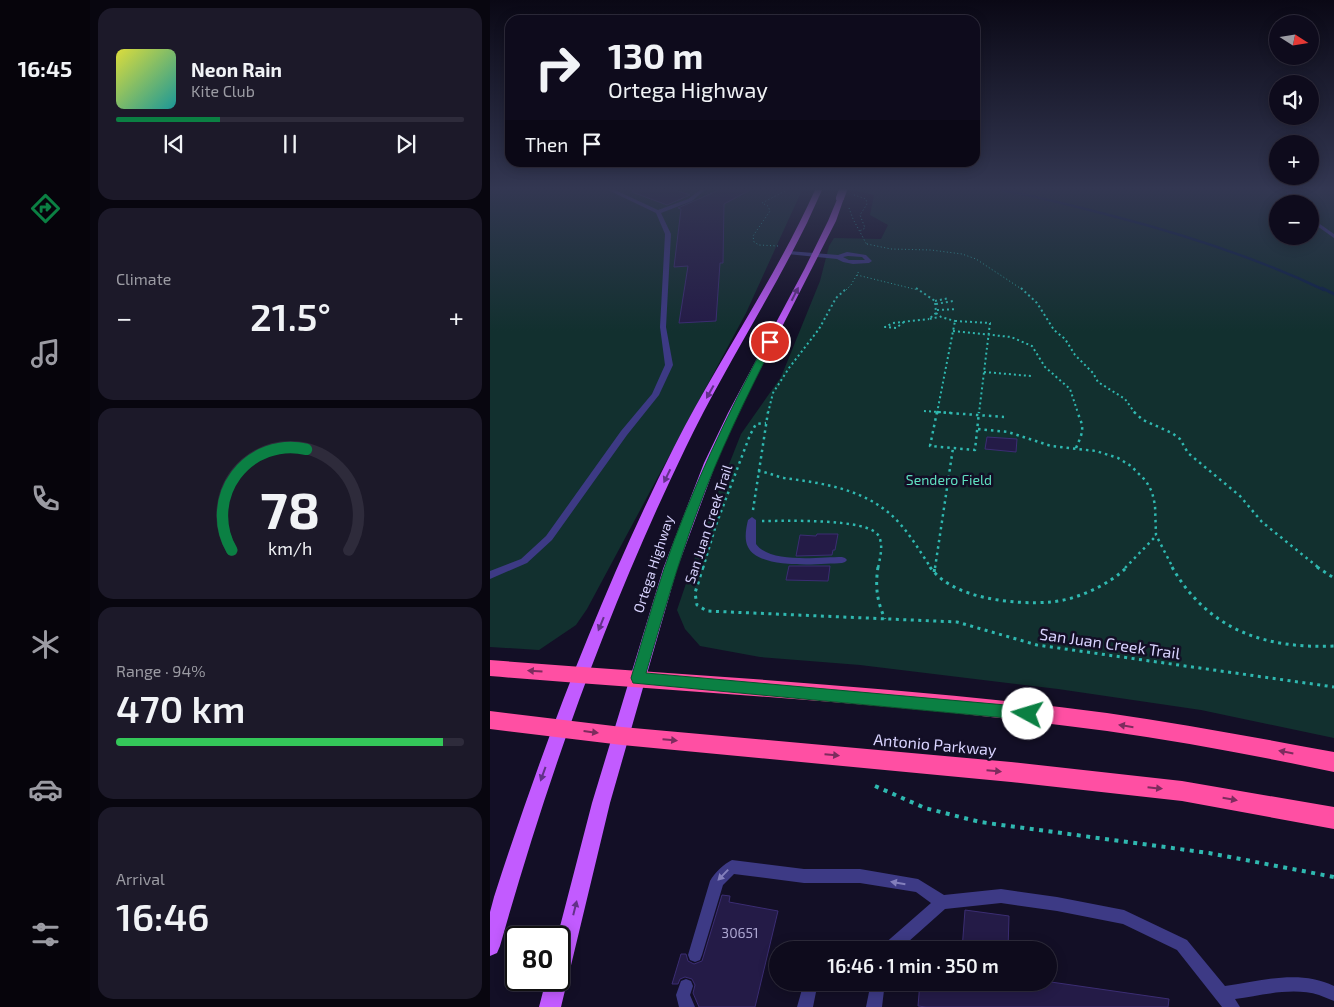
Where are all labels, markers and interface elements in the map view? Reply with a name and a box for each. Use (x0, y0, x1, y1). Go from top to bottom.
north arrow (1269, 15, 1319, 65)
map controls (1269, 15, 1319, 245)
text: 130 m (608, 34, 703, 76)
icon: right (525, 35, 590, 100)
text: 16:45 (18, 55, 72, 81)
text: Neon Rain (191, 58, 282, 81)
button: sound (1269, 75, 1319, 125)
text: Ortega Highway (608, 76, 768, 102)
text: Kite Club (191, 81, 255, 100)
icon: previous (160, 130, 188, 158)
icon: pause (276, 130, 304, 158)
icon: next (392, 130, 420, 158)
icon: arrive (578, 130, 606, 158)
text: Then (525, 133, 568, 156)
button: + (1269, 135, 1319, 185)
icon: directions (28, 191, 63, 226)
button: − (1269, 195, 1319, 245)
text: Climate (116, 269, 171, 288)
one-way arrow (791, 287, 799, 302)
text: 21.5° (250, 293, 331, 339)
text: − (116, 300, 132, 334)
text: + (449, 300, 464, 334)
pin (749, 321, 791, 363)
icon: arrive (756, 328, 784, 356)
icon: music (28, 336, 63, 371)
one-way arrow (706, 385, 714, 400)
street label: San Juan Creek Trail (681, 462, 736, 586)
one-way arrow (663, 468, 671, 483)
park label: Sendero Field (906, 471, 992, 488)
text: 78 (260, 477, 320, 539)
icon: phone (28, 481, 63, 516)
street label: Ortega Highway (629, 512, 677, 615)
text: km/h (268, 537, 312, 559)
one-way arrow (597, 617, 605, 631)
street label: San Juan Creek Trail (1038, 624, 1182, 662)
icon: climate (28, 627, 63, 662)
text: Range · 94% (116, 661, 206, 680)
one-way arrow (527, 667, 543, 675)
text: 470 km (116, 685, 245, 731)
position arrow (1001, 687, 1053, 739)
one-way arrow (1118, 722, 1134, 730)
one-way arrow (583, 728, 599, 736)
street label: Antonio Parkway (873, 729, 998, 759)
one-way arrow (663, 736, 679, 744)
one-way arrow (1278, 748, 1294, 756)
one-way arrow (824, 752, 840, 760)
one-way arrow (539, 767, 547, 782)
one-way arrow (986, 767, 1002, 775)
icon: car (28, 772, 63, 807)
one-way arrow (1148, 784, 1164, 792)
one-way arrow (1222, 795, 1238, 803)
text: Arrival (116, 869, 165, 888)
one-way arrow (717, 869, 729, 881)
one-way arrow (890, 878, 906, 886)
text: 16:46 (116, 893, 209, 939)
one-way arrow (571, 901, 579, 916)
icon: filters (28, 917, 63, 952)
house number: 30651 (721, 924, 759, 941)
speed limit sign: 80 (505, 926, 570, 991)
text: 16:46 · 1 min · 350 m (827, 954, 999, 977)

